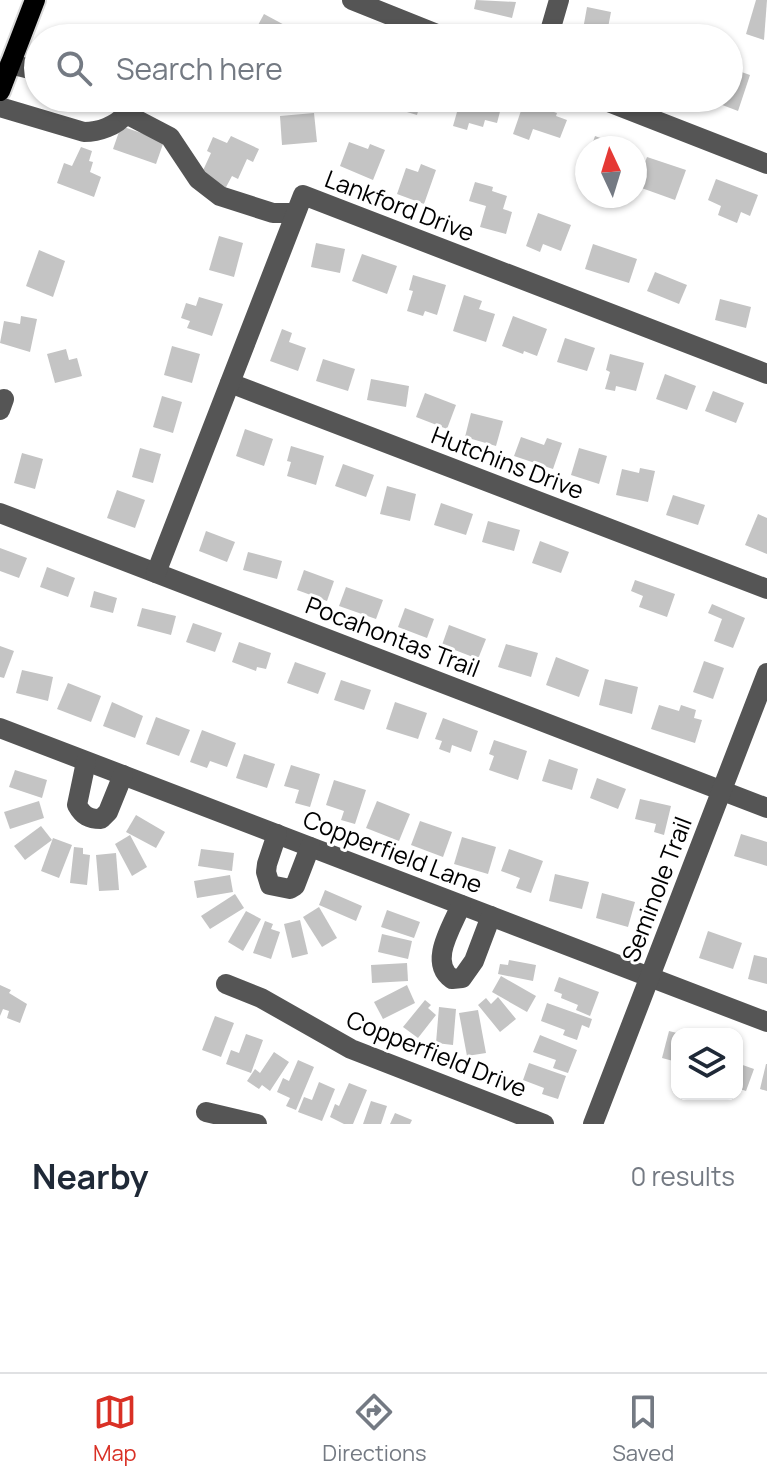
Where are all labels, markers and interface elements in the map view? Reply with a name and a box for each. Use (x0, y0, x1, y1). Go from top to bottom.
search box (24, 24, 743, 112)
icon: search (52, 46, 96, 90)
text: Search here (116, 48, 283, 89)
north arrow (575, 136, 647, 208)
street label: Lankford Drive (321, 161, 479, 249)
street label: Hutchins Drive (427, 418, 589, 506)
street label: Pocahontas Trail (301, 588, 485, 684)
street label: Copperfield Lane (299, 802, 487, 900)
street label: Seminole Trail (613, 812, 699, 966)
street label: Copperfield Drive (342, 1002, 532, 1104)
map controls (671, 1028, 743, 1100)
button: layers (671, 1028, 743, 1100)
text: Nearby (32, 1153, 148, 1199)
text: 0 results (630, 1158, 735, 1194)
tab: Map (93, 1390, 137, 1468)
tab: Directions (322, 1390, 427, 1468)
tab: Saved (612, 1390, 674, 1468)

